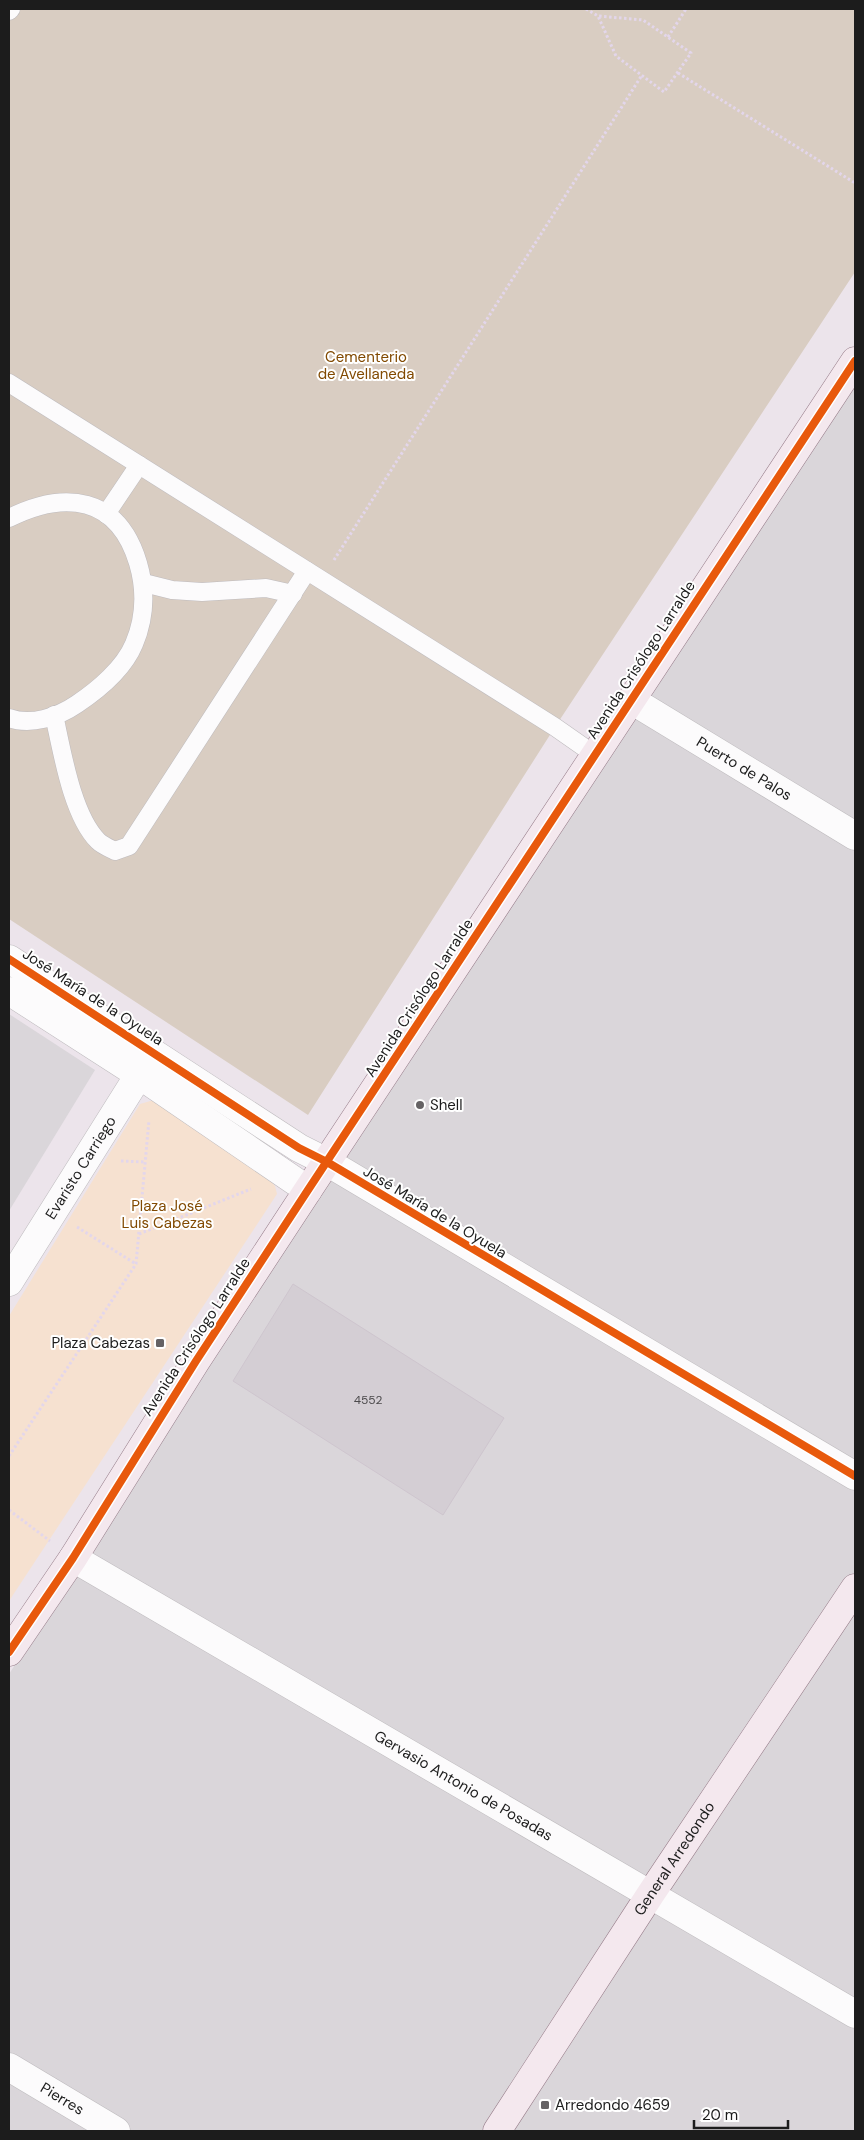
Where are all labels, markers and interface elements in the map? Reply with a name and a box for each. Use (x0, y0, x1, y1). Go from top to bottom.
park label: Cementerio de Avellaneda (318, 347, 414, 384)
street label: Avenida Crisólogo Larralde (582, 577, 700, 743)
street label: Puerto de Palos (693, 732, 796, 805)
street label: Avenida Crisólogo Larralde (360, 915, 478, 1081)
street label: José María de la Oyuela (19, 944, 167, 1050)
place label: Shell (430, 1095, 463, 1115)
marker: Shell (414, 1099, 426, 1111)
street label: Evaristo Carriego (41, 1112, 121, 1223)
street label: José María de la Oyuela (359, 1161, 511, 1263)
park label: Plaza José Luis Cabezas (121, 1196, 213, 1233)
street label: Avenida Crisólogo Larralde (137, 1254, 255, 1420)
place label: Plaza Cabezas (51, 1333, 150, 1353)
marker: Plaza Cabezas (154, 1337, 166, 1349)
house number: 4552 (354, 1392, 382, 1408)
street label: Gervasio Antonio de Posadas (371, 1726, 556, 1846)
street label: General Arredondo (629, 1798, 720, 1919)
street label: Pierres (37, 2078, 88, 2120)
place label: Arredondo 4659 (555, 2095, 670, 2115)
scale bar (694, 2098, 788, 2130)
marker: Arredondo 4659 (539, 2099, 551, 2111)
text: 20 m (702, 2105, 738, 2125)

